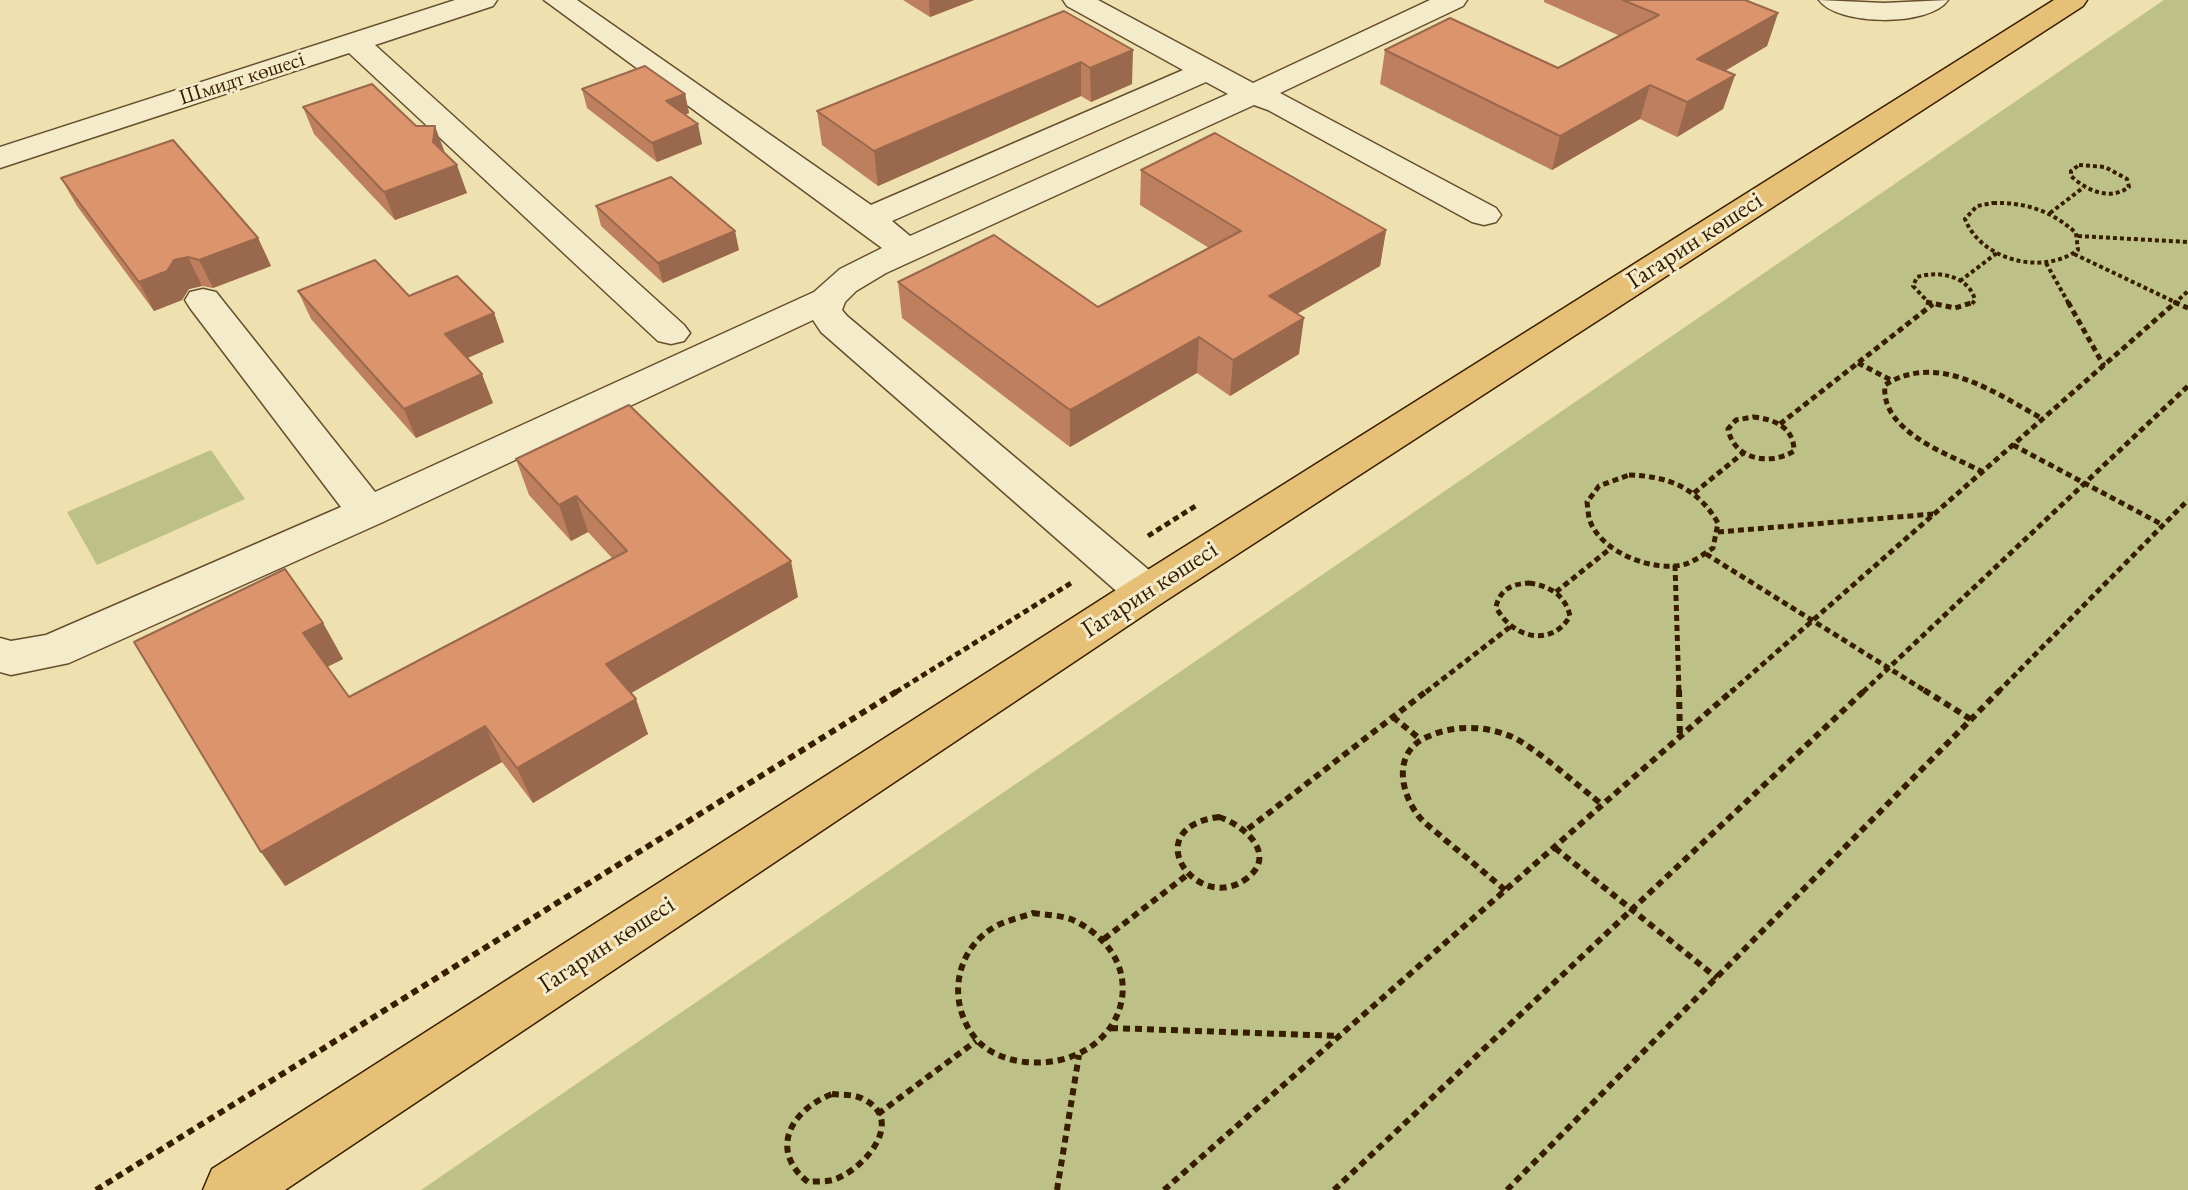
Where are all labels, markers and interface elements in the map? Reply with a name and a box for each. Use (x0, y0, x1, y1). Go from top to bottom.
street label: Шмидт көшесі (176, 46, 308, 112)
street label: Гагарин көшесі (1621, 185, 1769, 297)
street label: Гагарин көшесі (1076, 534, 1224, 646)
street label: Гагарин көшесі (533, 889, 681, 1001)

